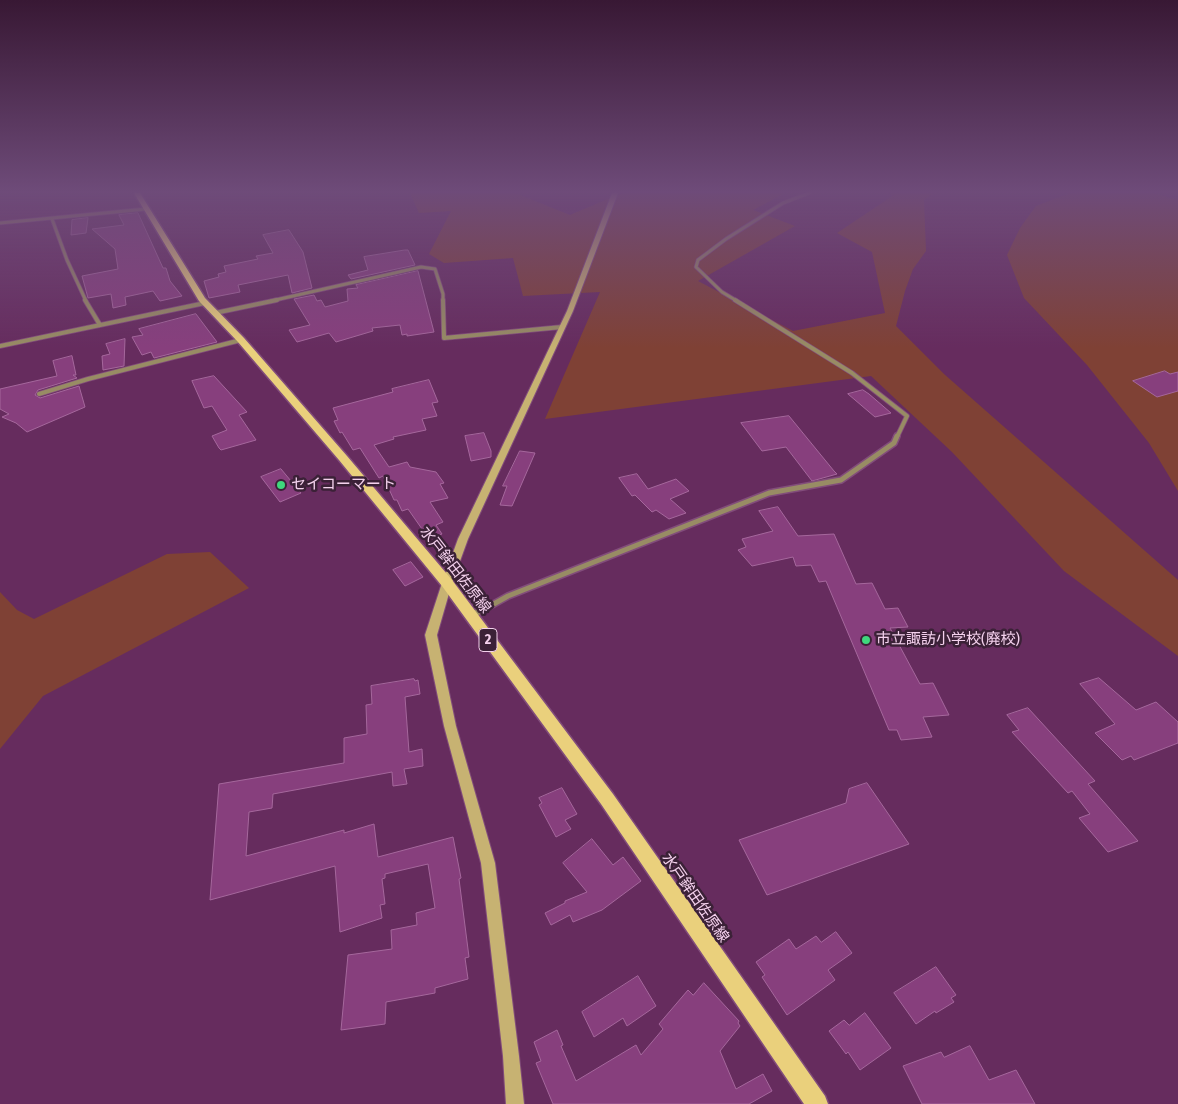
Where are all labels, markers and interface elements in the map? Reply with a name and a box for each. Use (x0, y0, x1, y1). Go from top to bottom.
place label: セイコーマート (291, 476, 396, 494)
marker: セイコーマート (275, 479, 287, 491)
street label: 水戸鉾田佐原線 (416, 523, 494, 617)
road number: 2 (479, 628, 497, 652)
place label: 市立諏訪小学校(廃校) (876, 631, 1020, 649)
marker: 市立諏訪小学校(廃校) (860, 634, 872, 646)
street label: 水戸鉾田佐原線 (658, 850, 732, 946)

